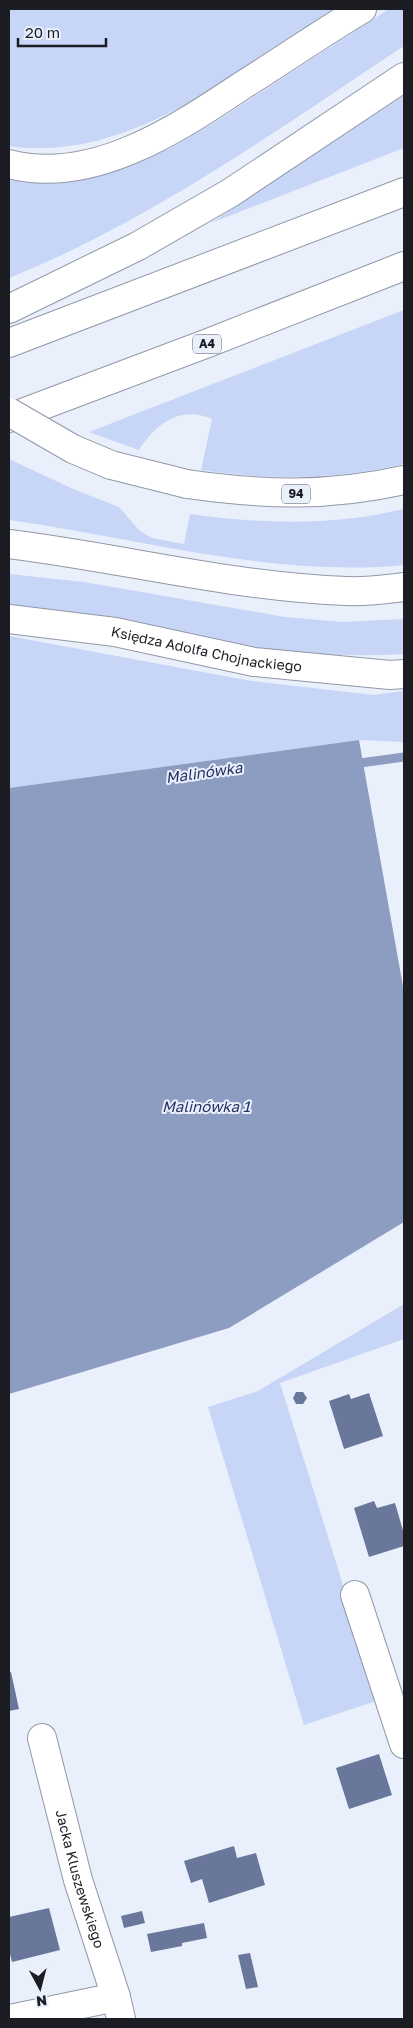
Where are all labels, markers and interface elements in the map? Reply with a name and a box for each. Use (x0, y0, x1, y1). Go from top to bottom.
scale bar (18, 15, 105, 47)
text: 20 m (25, 23, 60, 41)
road number: A4 (193, 334, 221, 354)
road number: 94 (282, 484, 310, 504)
street label: Księdza Adolfa Chojnackiego (110, 622, 303, 675)
water label: Malinówka (164, 758, 244, 786)
water label: Malinówka 1 (162, 1097, 251, 1115)
street label: Jacka Kluszewskiego (53, 1808, 109, 1950)
north arrow (15, 1963, 65, 2013)
text: N (35, 1992, 48, 2010)

